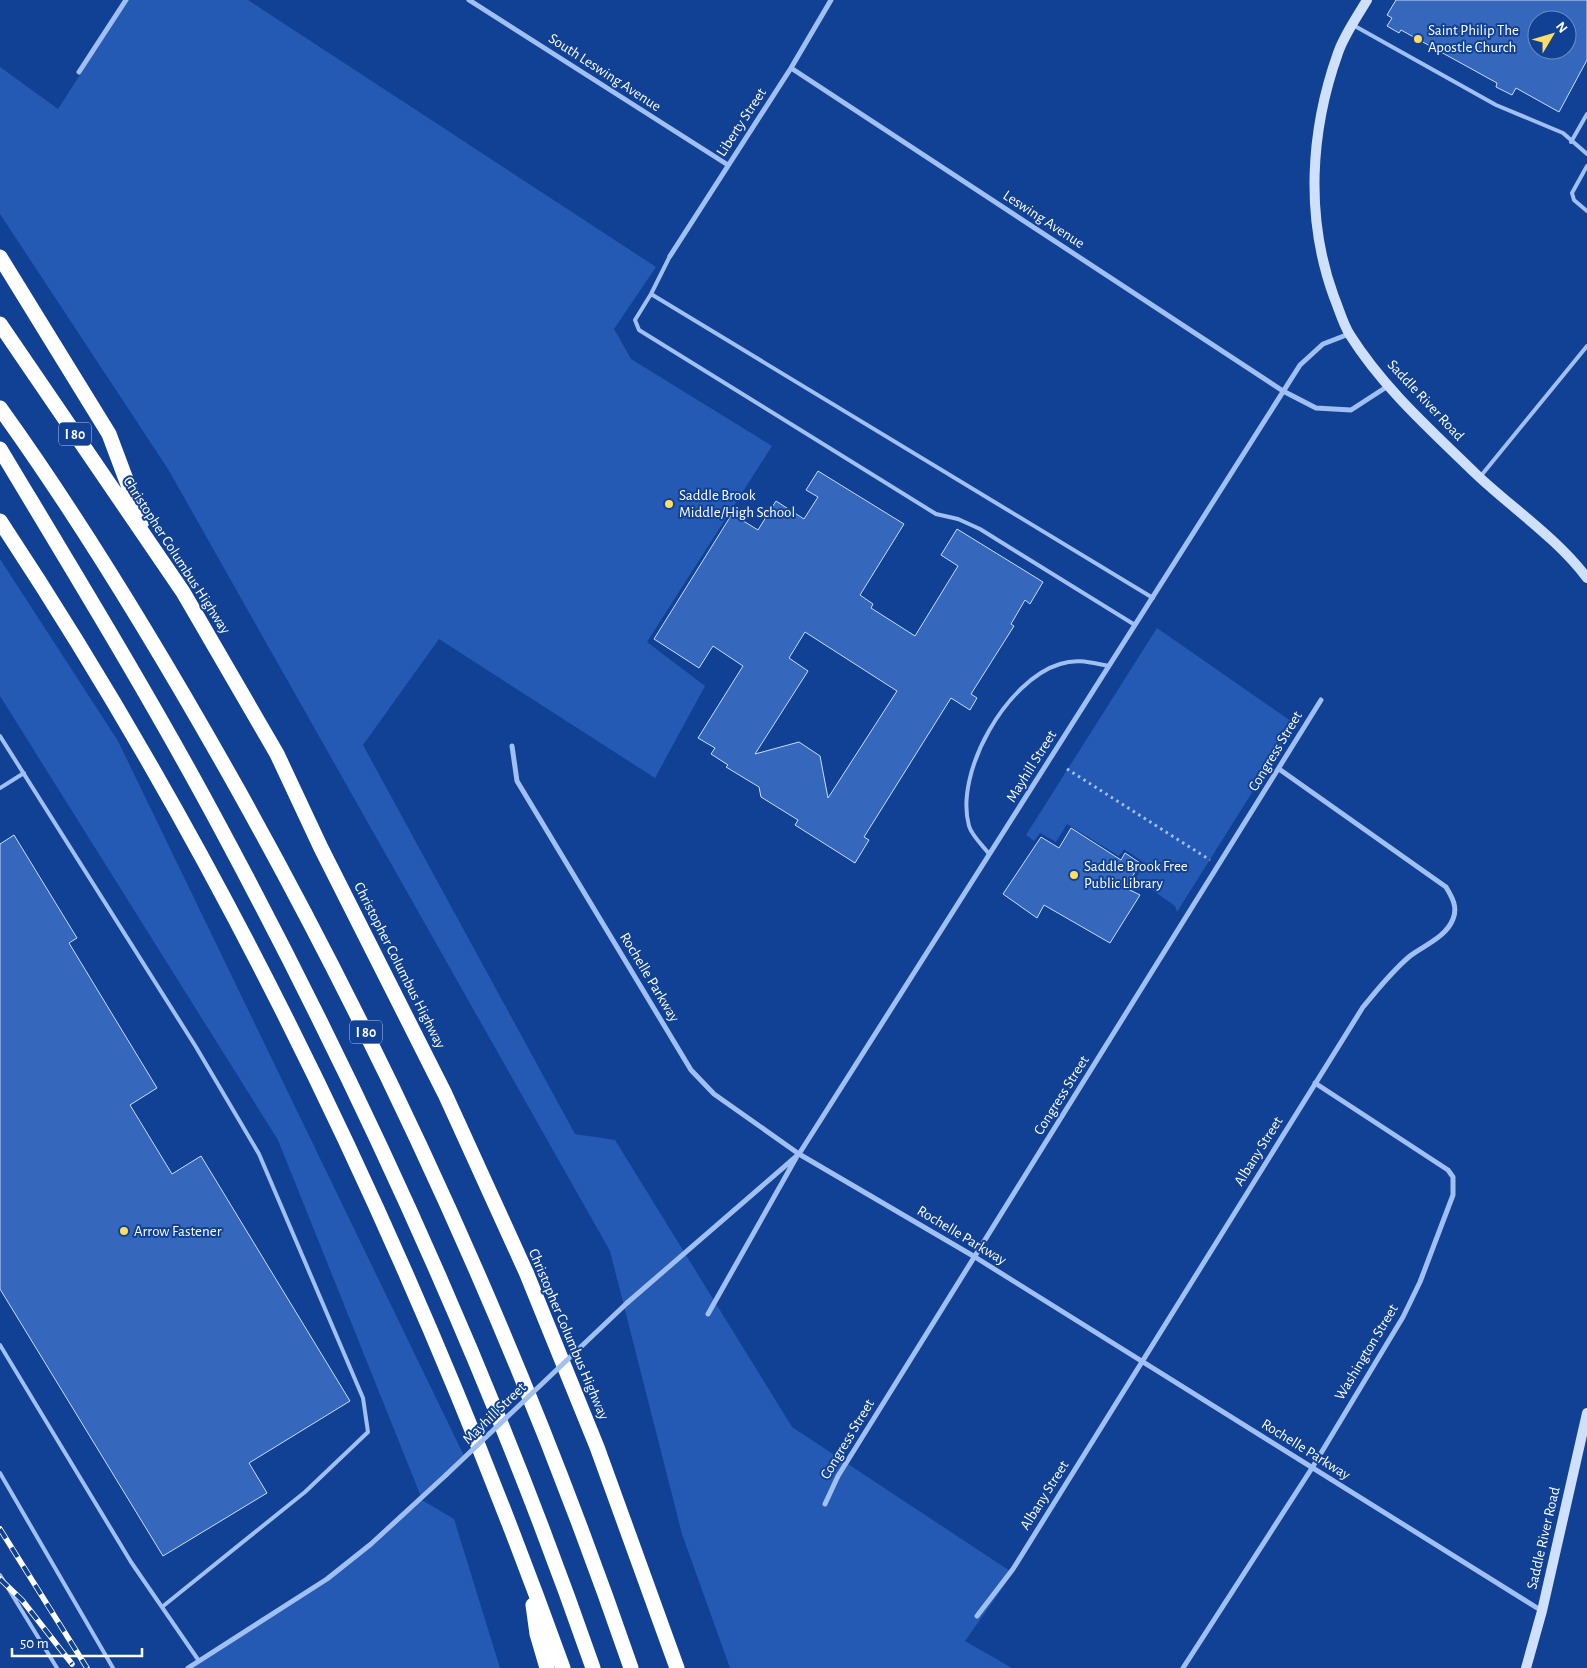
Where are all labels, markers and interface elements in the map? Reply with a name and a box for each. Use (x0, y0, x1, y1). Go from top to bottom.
north arrow (1527, 10, 1577, 60)
text: N (1553, 19, 1570, 36)
place label: Saint Philip The Apostle Church (1428, 23, 1519, 55)
street label: South Leswing Avenue (546, 31, 664, 114)
marker: Saint Philip The Apostle Church (1412, 33, 1424, 45)
street label: Liberty Street (714, 85, 769, 159)
street label: Leswing Avenue (1000, 188, 1087, 251)
street label: Saddle River Road (1385, 357, 1467, 444)
road number: I 80 (59, 422, 91, 446)
street label: Christopher Columbus Highway (120, 474, 233, 637)
place label: Saddle Brook Middle/High School (679, 488, 795, 520)
marker: Saddle Brook Middle/High School (663, 498, 675, 510)
street label: Congress Street (1246, 708, 1305, 794)
street label: Mayhill Street (1003, 728, 1059, 805)
place label: Saddle Brook Free Public Library (1084, 859, 1188, 891)
marker: Saddle Brook Free Public Library (1068, 869, 1080, 881)
street label: Christopher Columbus Highway (351, 880, 448, 1051)
street label: Rochelle Parkway (617, 930, 682, 1025)
road number: I 80 (350, 1020, 382, 1044)
street label: Congress Street (1031, 1053, 1092, 1138)
street label: Albany Street (1231, 1114, 1286, 1189)
street label: Rochelle Parkway (914, 1203, 1010, 1268)
place label: Arrow Fastener (134, 1224, 222, 1239)
marker: Arrow Fastener (118, 1225, 130, 1237)
street label: Christopher Columbus Highway (526, 1246, 612, 1422)
street label: Washington Street (1332, 1302, 1401, 1403)
street label: Mayhill Street (460, 1380, 529, 1447)
street label: Congress Street (818, 1396, 877, 1482)
street label: Rochelle Parkway (1259, 1416, 1353, 1483)
street label: Albany Street (1017, 1458, 1072, 1533)
street label: Saddle River Road (1524, 1485, 1563, 1591)
scale bar (12, 1626, 142, 1658)
text: 50 m (20, 1636, 49, 1651)

